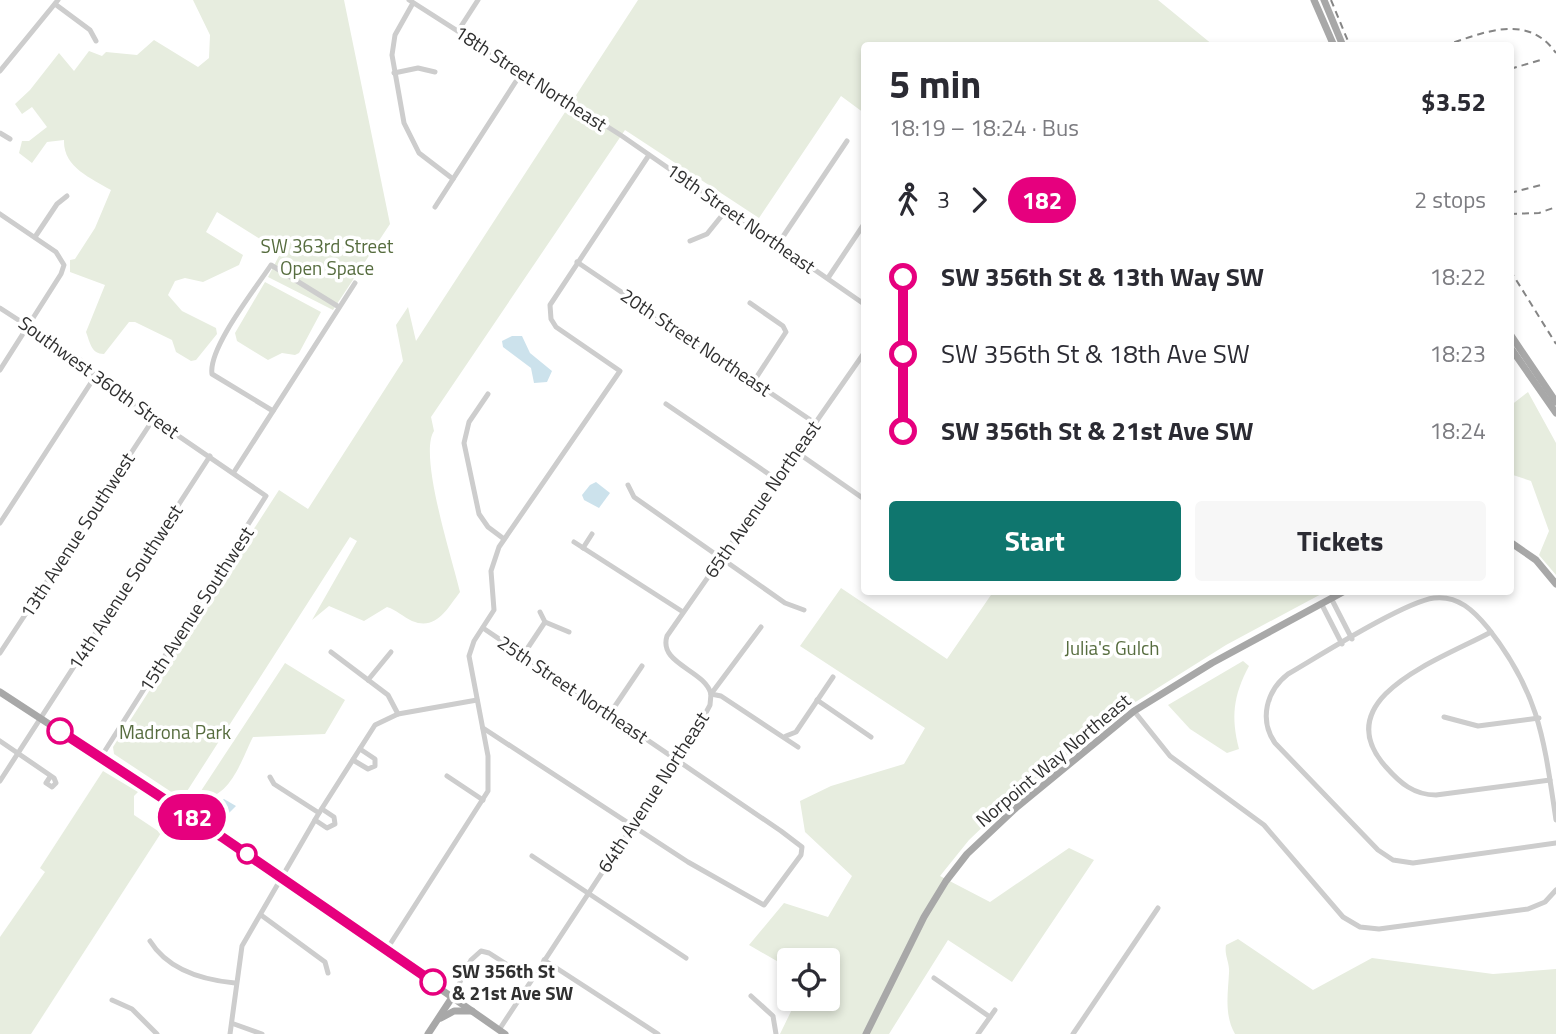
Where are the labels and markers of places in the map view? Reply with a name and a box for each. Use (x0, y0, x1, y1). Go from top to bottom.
unlabelled marker (47, 718, 73, 744)
unlabelled marker (237, 844, 257, 864)
place label: SW 356th St & 21st Ave SW (452, 956, 574, 1007)
marker: SW 356th St & 21st Ave SW (420, 969, 446, 995)

